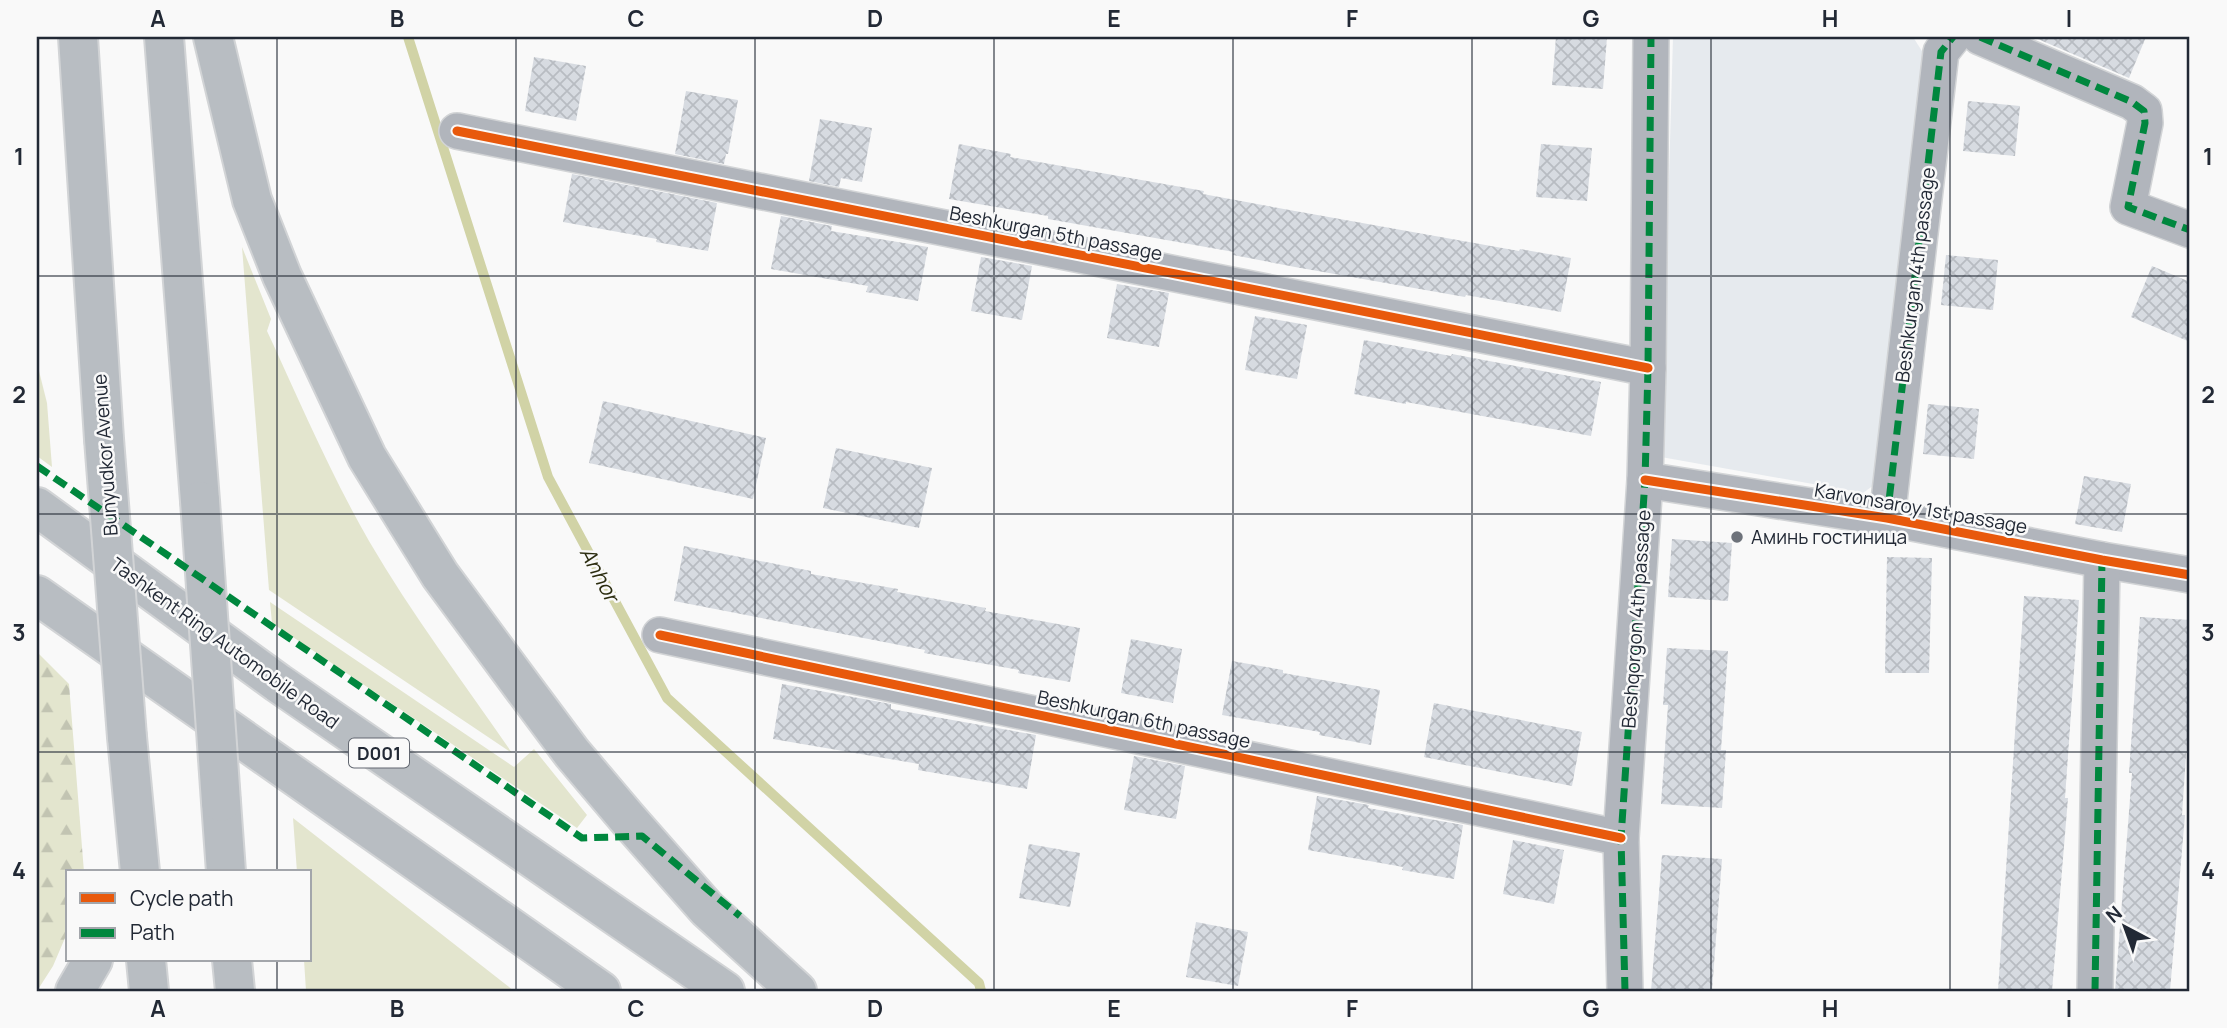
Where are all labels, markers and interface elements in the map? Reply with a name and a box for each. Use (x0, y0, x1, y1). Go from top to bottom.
text: A (150, 2, 166, 34)
text: B (390, 2, 404, 34)
text: C (628, 2, 645, 34)
text: D (867, 2, 883, 34)
text: E (1107, 2, 1121, 34)
text: F (1346, 2, 1358, 34)
text: G (1583, 2, 1600, 34)
text: H (1822, 2, 1838, 34)
text: I (2066, 2, 2072, 34)
text: 1 (14, 140, 24, 172)
text: 1 (2203, 140, 2213, 172)
street label: Beshkurgan 4th passage (1889, 166, 1941, 384)
street label: Beshkurgan 5th passage (947, 200, 1165, 266)
street label: Bunyudkor Avenue (86, 373, 124, 537)
text: 2 (12, 378, 26, 410)
text: 2 (2201, 378, 2215, 410)
street label: Karvonsaroy 1st passage (1812, 476, 2030, 540)
street label: Beshqorgon 4th passage (1615, 509, 1657, 729)
place label: Аминь гостиница (1751, 524, 1907, 550)
marker: Аминь гостиница (1729, 529, 1745, 545)
water label: Anhor (574, 542, 627, 608)
street label: Tashkent Ring Automobile Road (106, 551, 344, 735)
text: 3 (12, 616, 26, 648)
text: 3 (2201, 616, 2215, 648)
street label: Beshkurgan 6th passage (1035, 684, 1253, 754)
road number: D001 (349, 738, 409, 768)
text: 4 (12, 854, 26, 886)
text: 4 (2201, 854, 2215, 886)
legend (66, 870, 312, 962)
text: Cycle path (130, 884, 233, 912)
north arrow (2090, 892, 2160, 962)
text: N (2100, 900, 2128, 928)
text: Path (130, 918, 175, 946)
text: A (150, 992, 166, 1024)
text: B (390, 992, 404, 1024)
text: C (628, 992, 645, 1024)
text: D (867, 992, 883, 1024)
text: E (1107, 992, 1121, 1024)
text: F (1346, 992, 1358, 1024)
text: G (1583, 992, 1600, 1024)
text: H (1822, 992, 1838, 1024)
text: I (2066, 992, 2072, 1024)

